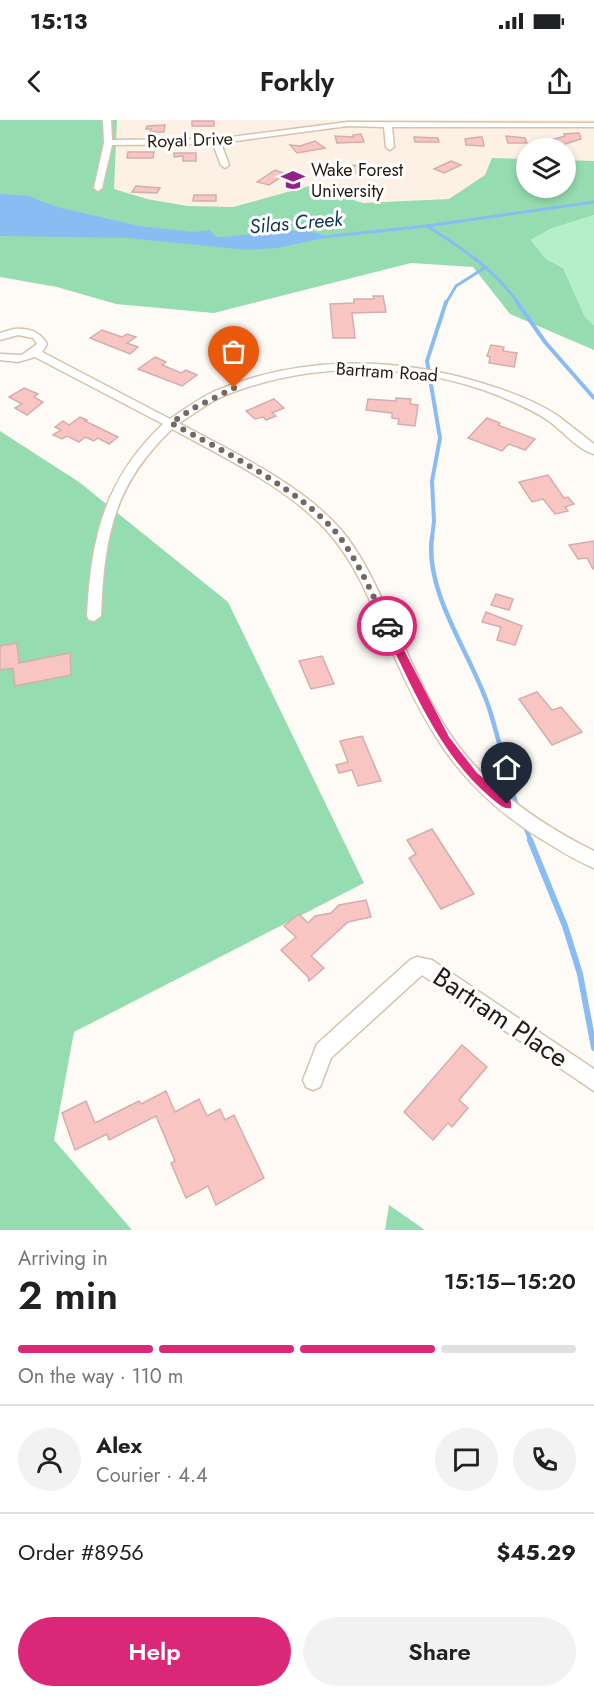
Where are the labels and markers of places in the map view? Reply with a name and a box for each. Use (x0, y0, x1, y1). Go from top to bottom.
place label: Wake Forest University (311, 157, 404, 204)
school or university icon: Wake Forest University (280, 167, 306, 193)
pin (208, 326, 259, 388)
pin (481, 742, 532, 804)

